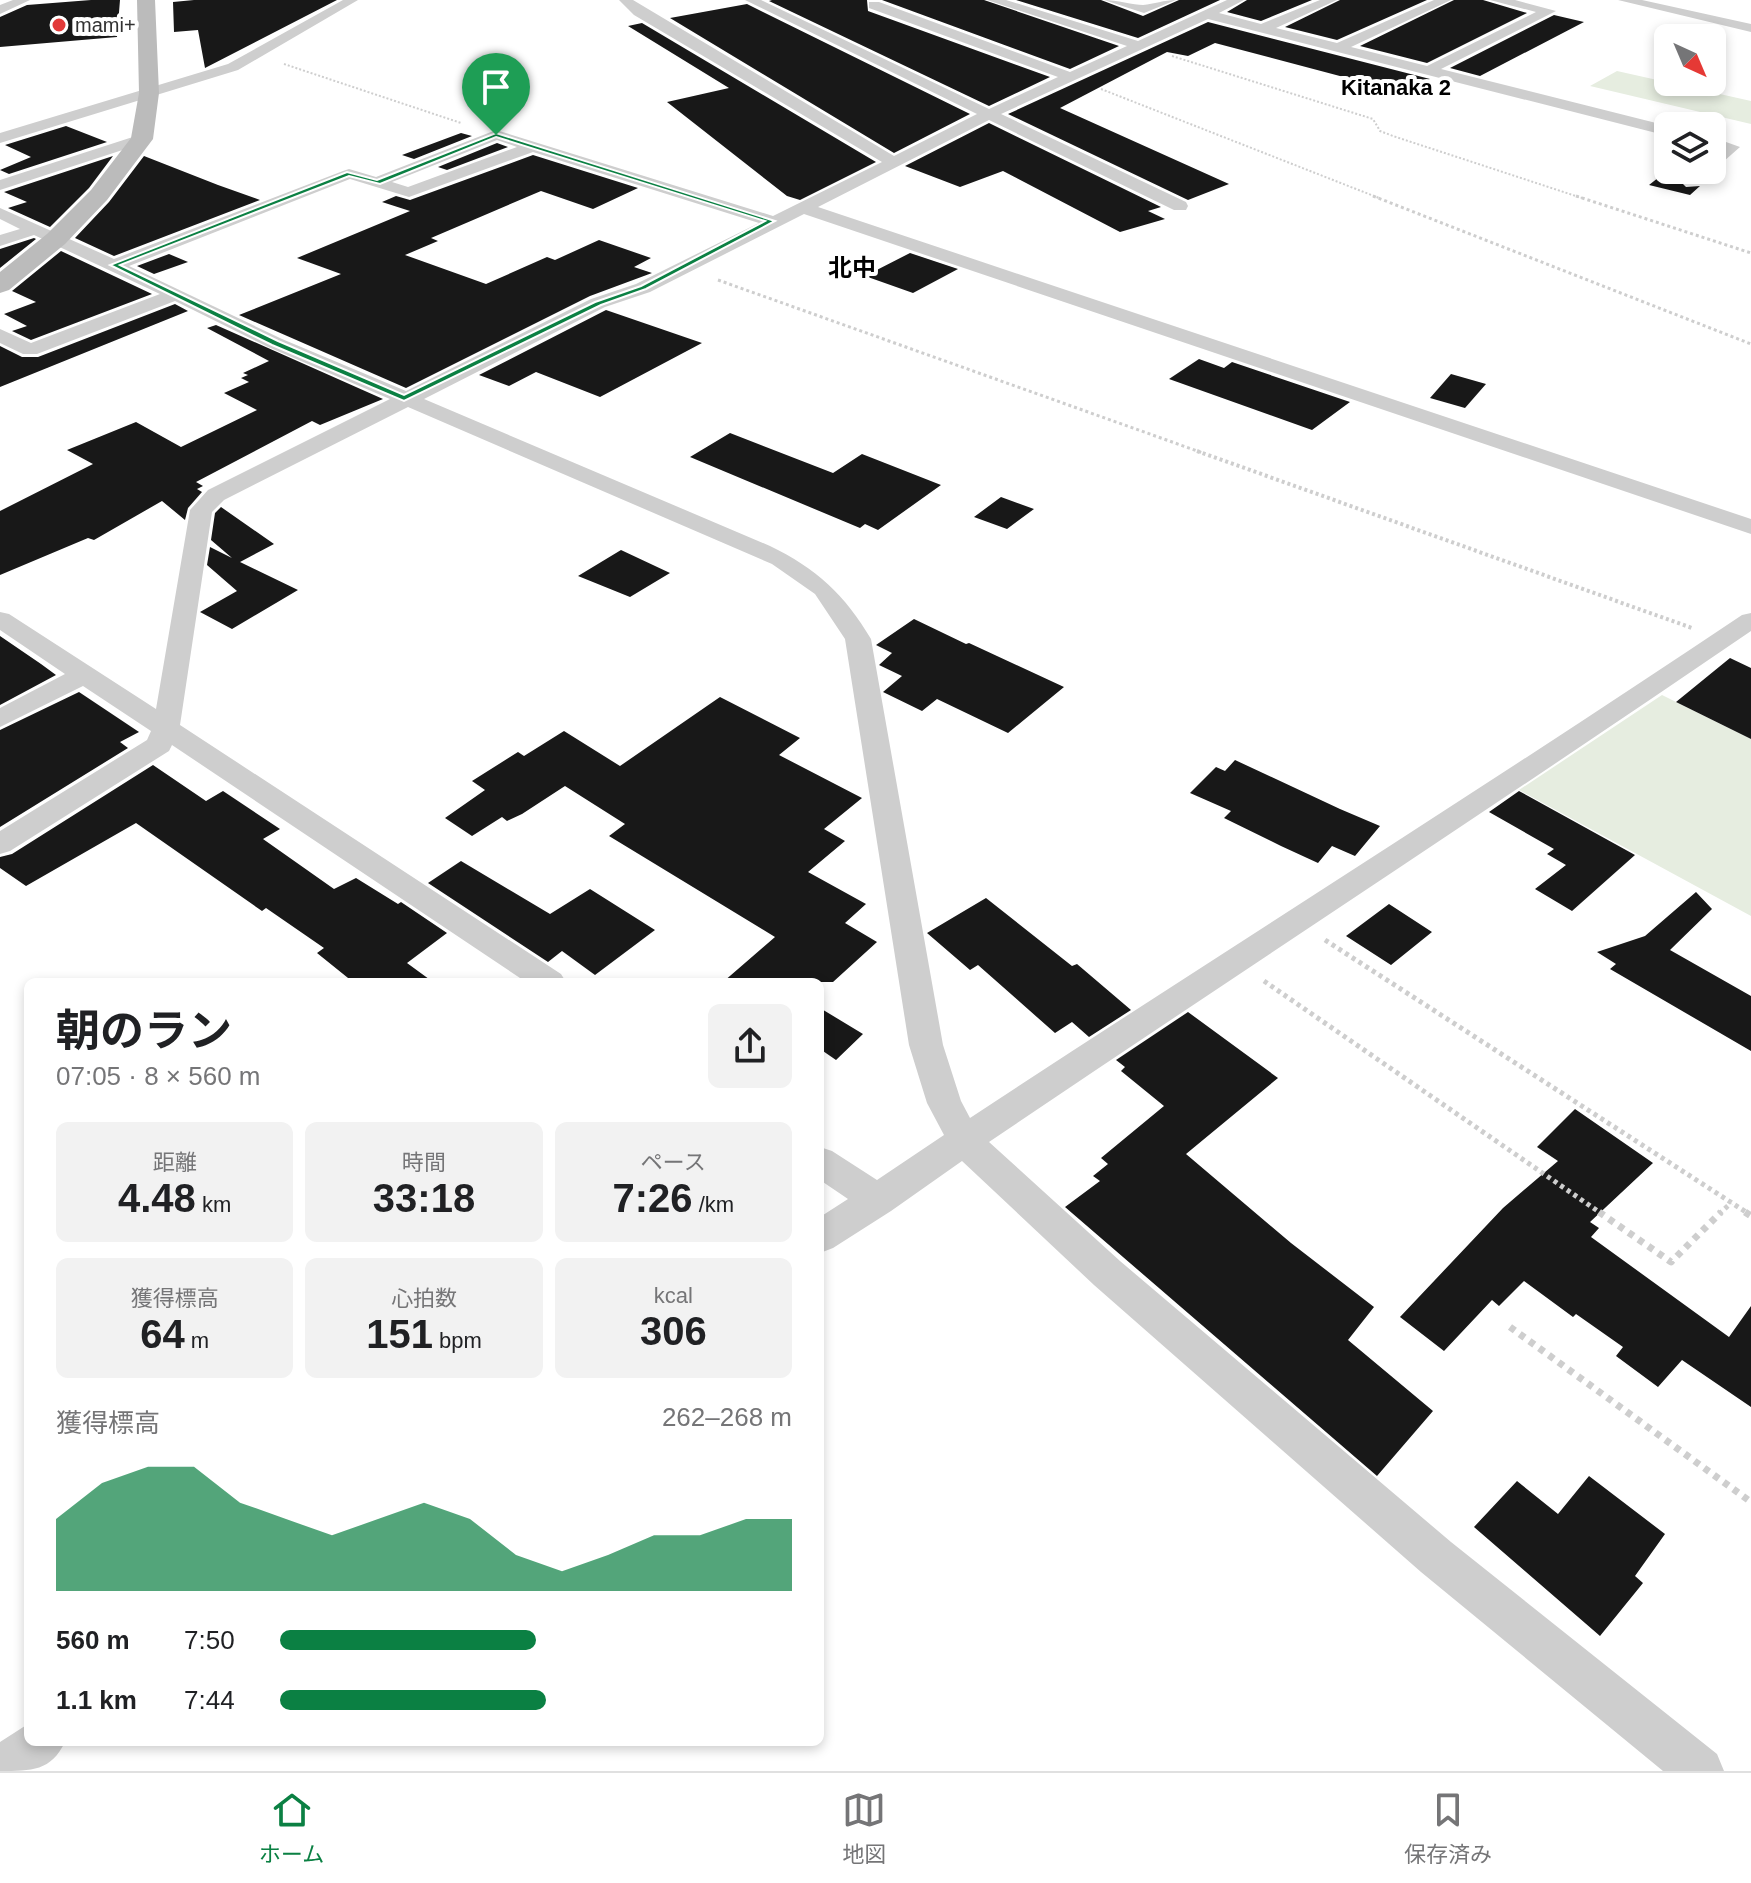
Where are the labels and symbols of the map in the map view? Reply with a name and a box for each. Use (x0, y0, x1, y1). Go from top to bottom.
place label: mami+ (75, 14, 136, 36)
marker: mami+ (50, 16, 68, 34)
north arrow (1654, 24, 1726, 96)
pin (462, 53, 530, 135)
district label: Kitanaka 2 (1341, 75, 1451, 100)
district label: 北中 (828, 254, 876, 281)

